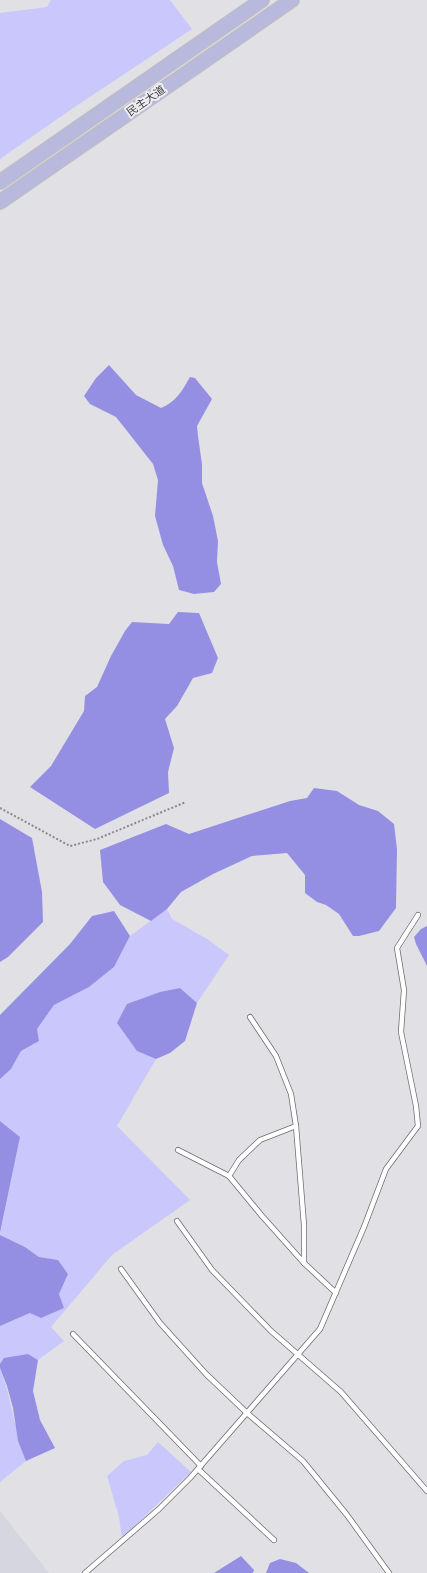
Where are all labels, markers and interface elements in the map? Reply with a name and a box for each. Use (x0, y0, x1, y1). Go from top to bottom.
street label: 民主大道 (124, 83, 168, 119)

